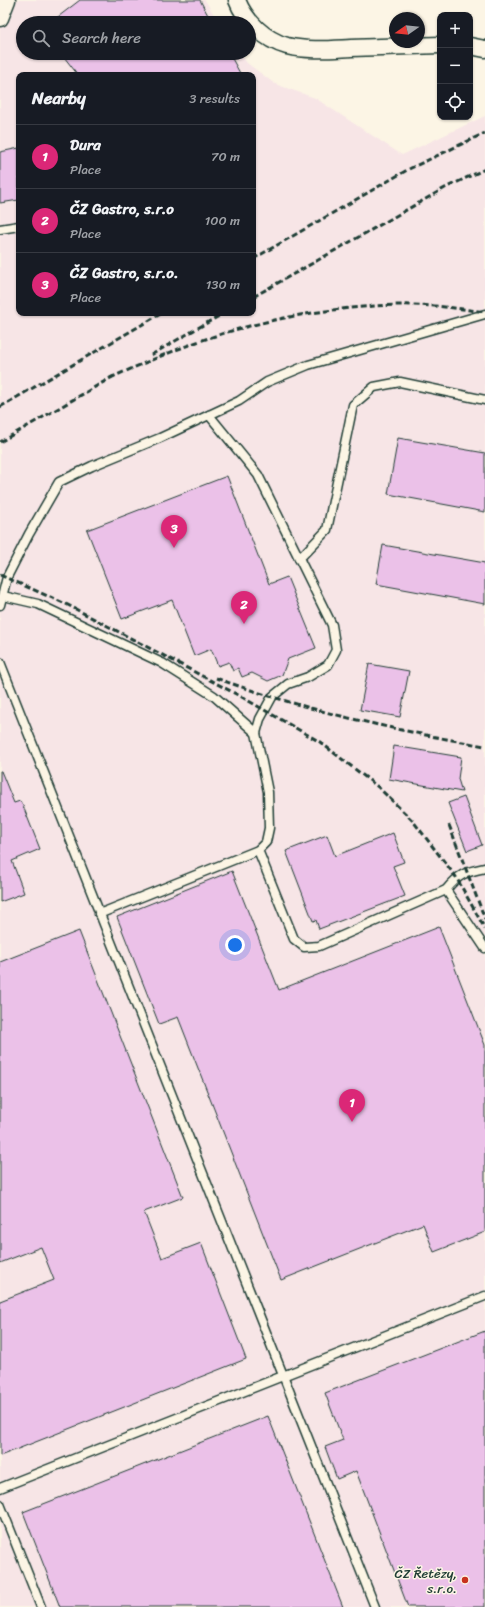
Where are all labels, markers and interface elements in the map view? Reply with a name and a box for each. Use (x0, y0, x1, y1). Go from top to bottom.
north arrow (389, 12, 425, 48)
map controls (437, 12, 473, 120)
button: + (437, 12, 473, 48)
search box (16, 16, 256, 60)
text: Search here (62, 25, 141, 51)
icon: search (30, 27, 52, 49)
button: − (437, 48, 473, 84)
text: Nearby (32, 83, 86, 113)
button: locate (437, 84, 473, 120)
text: 3 results (189, 87, 240, 110)
text: Dura (70, 132, 101, 158)
text: 1 (42, 145, 48, 168)
text: 70 m (211, 145, 240, 168)
text: Place (70, 158, 101, 181)
text: ČZ Gastro, s.r.o (70, 196, 174, 222)
text: 2 (41, 209, 49, 232)
text: 100 m (205, 209, 240, 232)
text: Place (70, 222, 101, 245)
text: ČZ Gastro, s.r.o. (70, 260, 178, 286)
text: 3 (41, 273, 49, 296)
text: 130 m (206, 273, 240, 296)
text: Place (70, 286, 101, 309)
pin: 3 (161, 515, 187, 548)
pin: 2 (231, 591, 257, 624)
your location (225, 935, 245, 955)
pin: 1 (339, 1089, 365, 1122)
place label: ČZ Řetězy, s.r.o. (395, 1562, 457, 1600)
marker: ČZ Řetězy, s.r.o. (460, 1575, 470, 1585)

